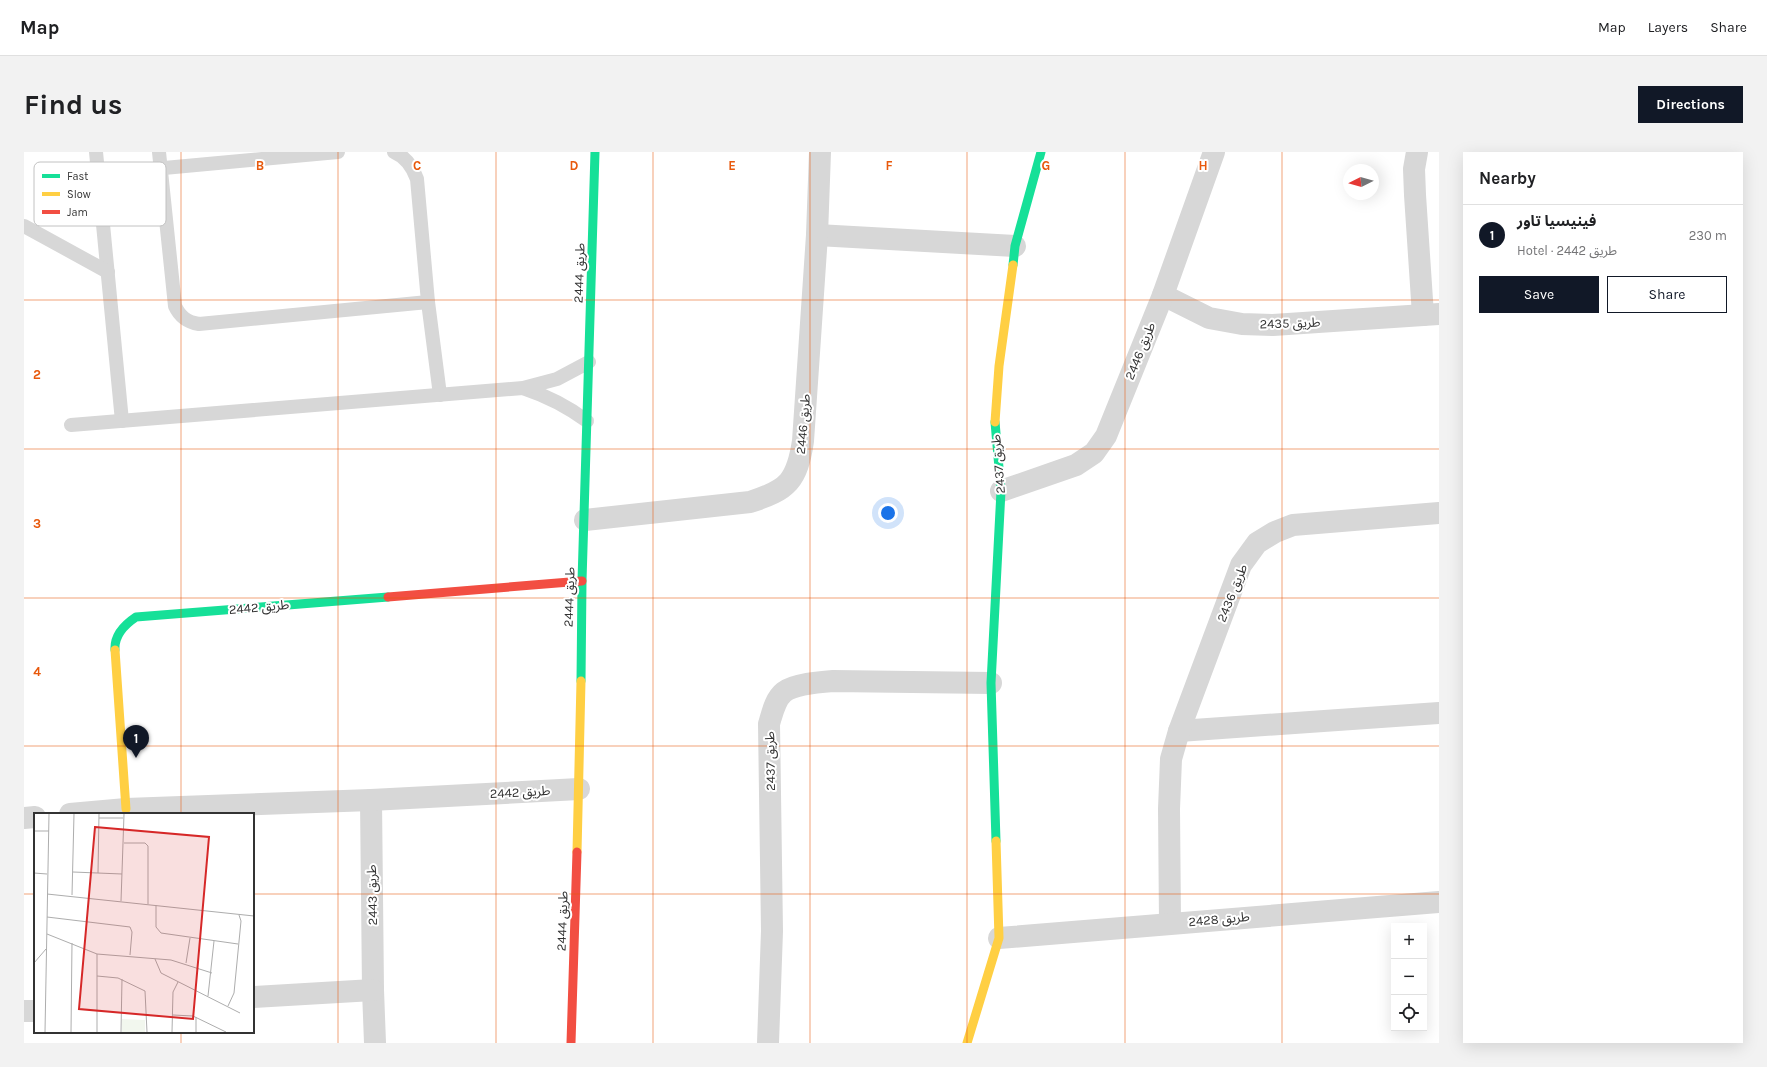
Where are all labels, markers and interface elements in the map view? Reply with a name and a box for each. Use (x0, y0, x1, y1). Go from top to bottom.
text: Map (20, 17, 59, 39)
text: Map (1598, 19, 1626, 36)
text: Layers (1648, 19, 1688, 36)
text: Share (1710, 19, 1747, 36)
button: Directions (1638, 86, 1743, 123)
text: Find us (24, 88, 123, 121)
text: B (256, 158, 264, 173)
text: C (413, 158, 421, 173)
text: D (570, 158, 579, 173)
text: E (728, 158, 736, 173)
text: F (885, 158, 893, 173)
text: G (1042, 158, 1050, 173)
text: H (1198, 158, 1208, 173)
legend (34, 162, 166, 226)
north arrow (1343, 164, 1379, 200)
text: Nearby (1479, 168, 1536, 188)
text: Fast (67, 170, 88, 183)
text: Slow (67, 188, 91, 201)
text: Jam (67, 206, 88, 219)
text: فينيسيا تاور (1517, 212, 1596, 230)
text: 1 (1490, 228, 1494, 243)
text: 230 m (1689, 228, 1727, 243)
street label: طريق 2444 (570, 242, 589, 303)
text: Hotel · طريق 2442 (1517, 243, 1617, 258)
button: Save (1479, 276, 1599, 313)
button: Share (1607, 276, 1727, 313)
street label: طريق 2435 (1259, 314, 1321, 333)
street label: طريق 2446 (1122, 320, 1159, 382)
text: 2 (33, 367, 41, 382)
street label: طريق 2446 (793, 393, 814, 455)
street label: طريق 2437 (988, 433, 1009, 494)
your location (878, 503, 898, 523)
text: 3 (33, 516, 41, 531)
street label: طريق 2436 (1214, 562, 1251, 624)
street label: طريق 2444 (560, 566, 579, 627)
street label: طريق 2442 (228, 597, 290, 618)
text: 4 (33, 664, 41, 679)
pin: 1 (123, 725, 149, 758)
street label: طريق 2437 (762, 731, 779, 791)
street label: طريق 2442 (489, 783, 551, 802)
inset map (34, 813, 254, 1033)
street label: طريق 2443 (364, 864, 381, 926)
street label: طريق 2444 (553, 890, 572, 951)
street label: طريق 2428 (1188, 909, 1251, 930)
map controls (1391, 923, 1427, 1031)
button: + (1391, 923, 1427, 959)
button: − (1391, 959, 1427, 995)
button: locate (1391, 995, 1427, 1031)

